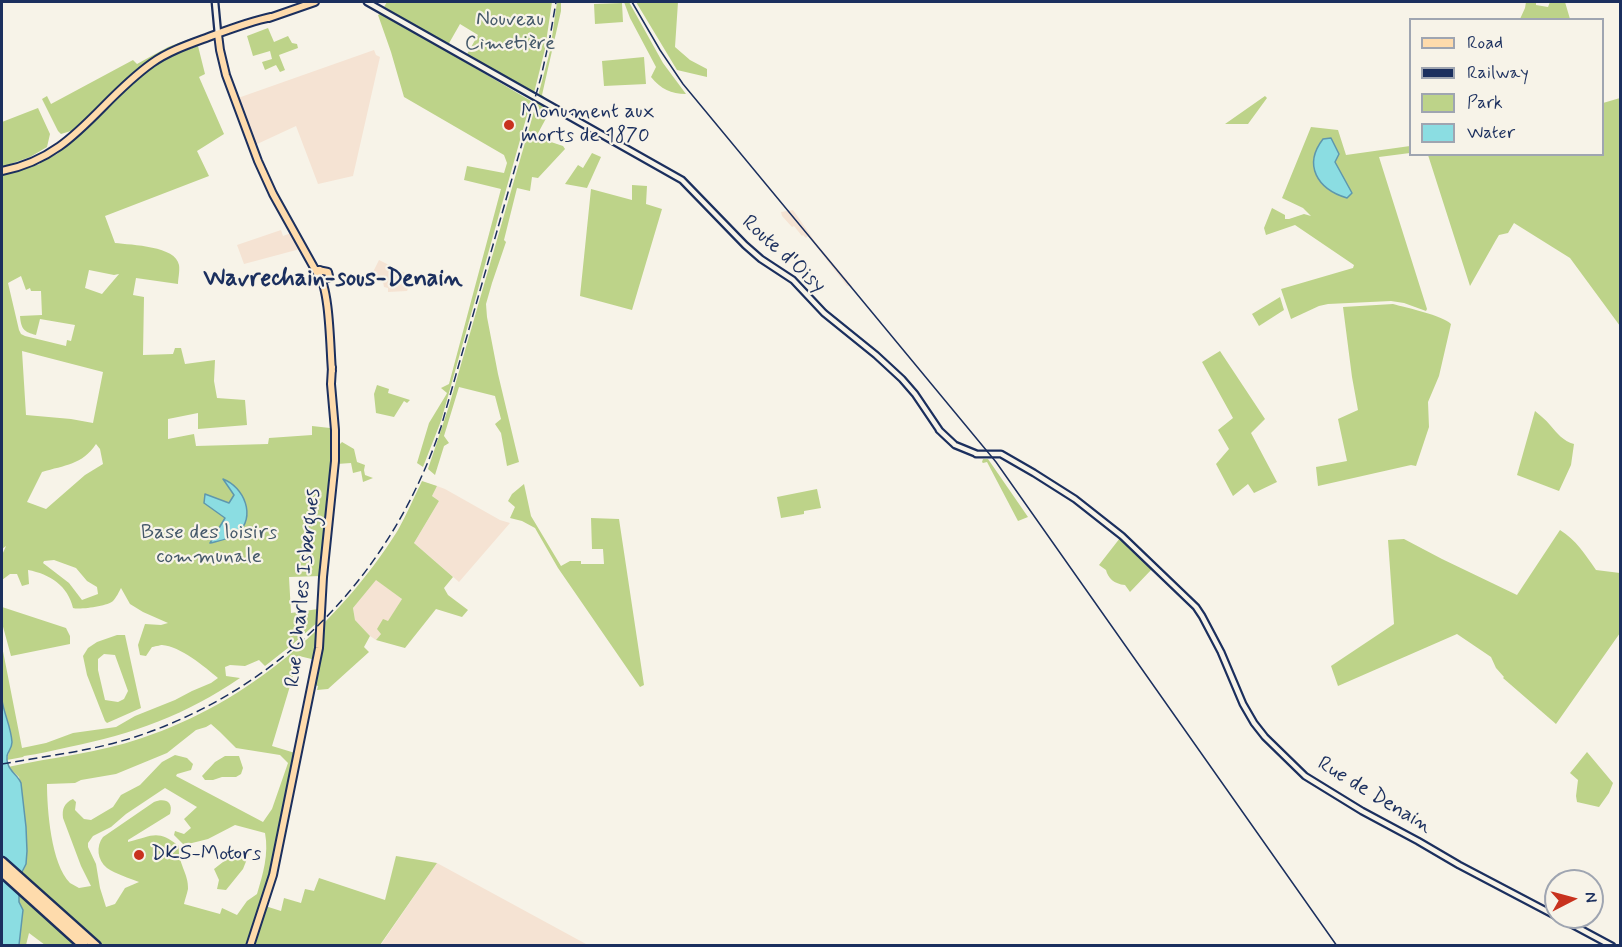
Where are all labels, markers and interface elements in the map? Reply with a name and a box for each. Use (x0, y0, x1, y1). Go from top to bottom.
park label: Nouveau Cimetière (465, 8, 555, 58)
legend (1409, 18, 1604, 156)
text: Road (1467, 31, 1503, 55)
text: Railway (1467, 61, 1529, 85)
text: Park (1467, 91, 1503, 115)
place label: Monument aux morts de 1870 (521, 100, 655, 150)
marker: Monument aux morts de 1870 (502, 118, 516, 132)
text: Water (1467, 121, 1515, 145)
street label: Route d'Oisy (736, 211, 830, 299)
district label: Wavrechain-sous-Denain (203, 266, 463, 294)
street label: Rue Charles Isbergues (281, 487, 327, 689)
park label: Base des loisirs communale (141, 521, 277, 571)
street label: Rue de Denain (1312, 752, 1436, 840)
place label: DKS-Motors (151, 842, 261, 868)
marker: DKS-Motors (132, 848, 146, 862)
north arrow (1544, 869, 1604, 929)
text: N (1579, 891, 1601, 904)

